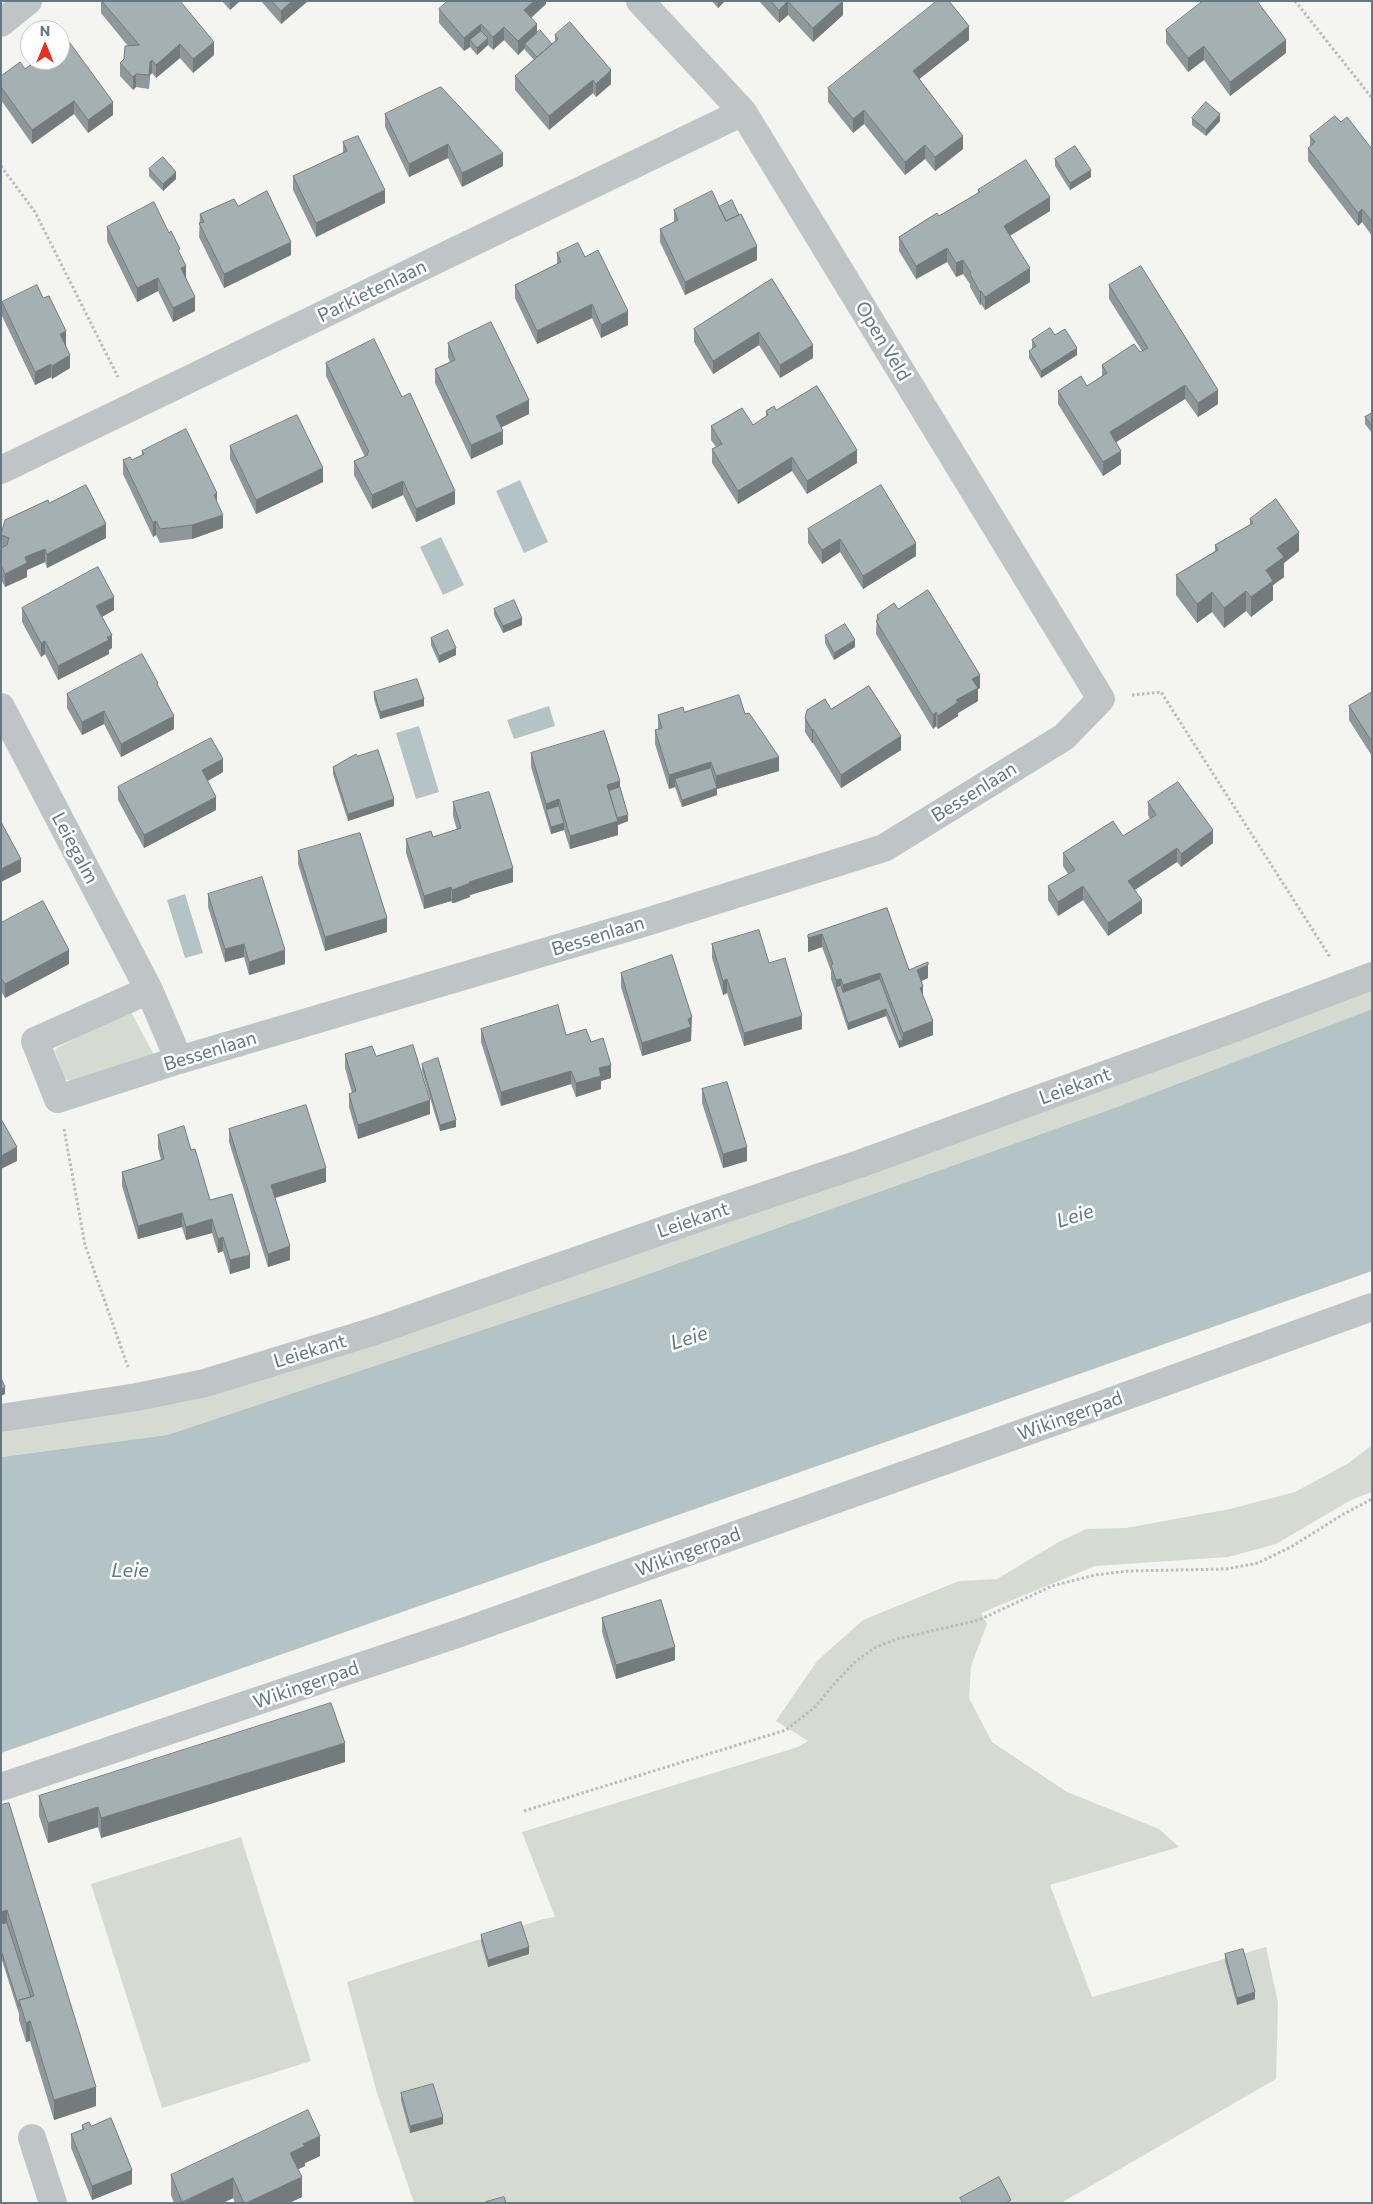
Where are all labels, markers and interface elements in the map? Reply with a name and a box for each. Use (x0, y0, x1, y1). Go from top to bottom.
north arrow (20, 20, 70, 70)
text: N (40, 22, 50, 39)
street label: Parkietenlaan (314, 255, 430, 327)
street label: Open Veld (850, 297, 916, 385)
street label: Bessenlaan (927, 757, 1021, 827)
street label: Leiegalm (47, 809, 103, 887)
street label: Bessenlaan (549, 911, 647, 961)
street label: Bessenlaan (161, 1026, 259, 1076)
street label: Leiekant (1036, 1063, 1114, 1109)
street label: Leiekant (654, 1197, 732, 1243)
water label: Leie (1053, 1199, 1097, 1233)
water label: Leie (667, 1321, 711, 1355)
street label: Leiekant (271, 1329, 349, 1373)
street label: Wikingerpad (1014, 1386, 1126, 1446)
street label: Wikingerpad (632, 1522, 744, 1582)
water label: Leie (111, 1558, 149, 1582)
street label: Wikingerpad (250, 1656, 362, 1714)

